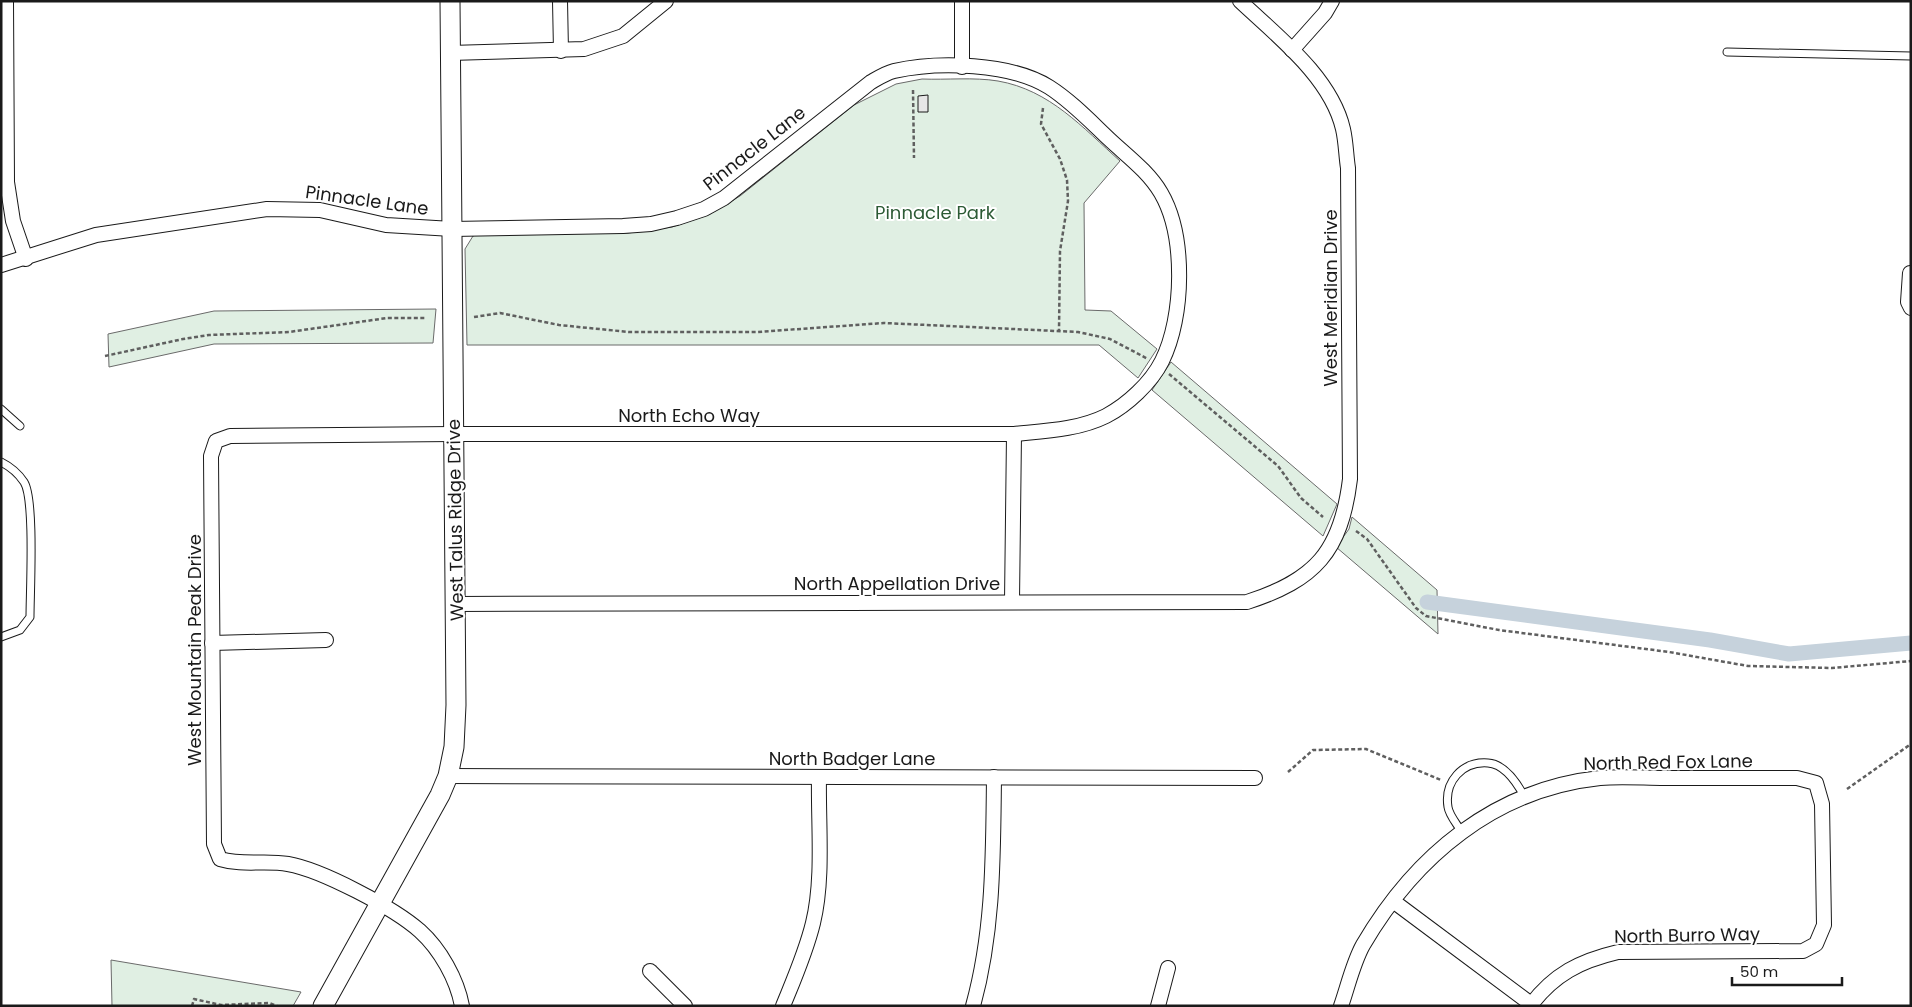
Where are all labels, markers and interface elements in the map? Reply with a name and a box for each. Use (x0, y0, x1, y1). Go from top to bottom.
street label: Pinnacle Lane (697, 100, 811, 196)
street label: Pinnacle Lane (304, 179, 430, 221)
park label: Pinnacle Park (875, 200, 996, 225)
street label: West Meridian Drive (1318, 209, 1343, 387)
street label: North Echo Way (618, 403, 760, 428)
street label: West Talus Ridge Drive (441, 419, 469, 621)
street label: West Mountain Peak Drive (182, 534, 207, 766)
street label: North Appellation Drive (794, 571, 1000, 596)
street label: North Badger Lane (769, 746, 935, 771)
street label: North Red Fox Lane (1583, 748, 1753, 776)
street label: North Burro Way (1614, 921, 1760, 949)
scale bar (1732, 954, 1842, 986)
text: 50 m (1740, 961, 1778, 982)

